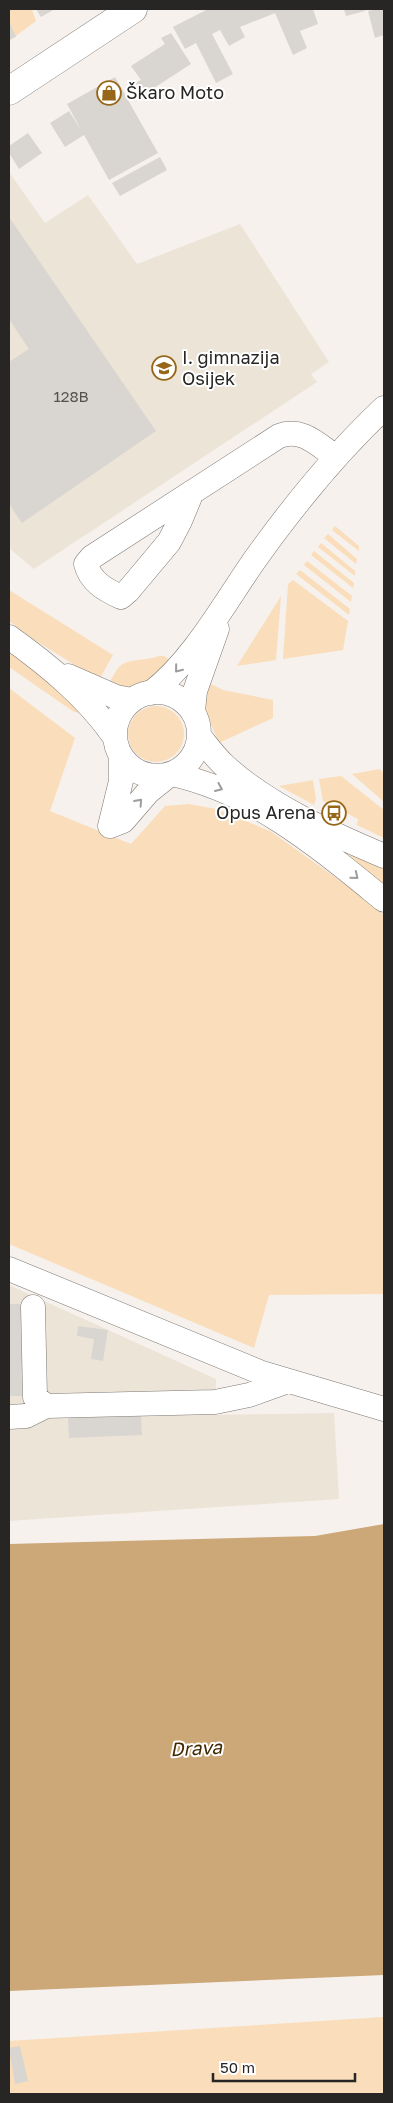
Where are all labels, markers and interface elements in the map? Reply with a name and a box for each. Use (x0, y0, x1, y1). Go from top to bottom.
shop icon: Škaro Moto (96, 80, 122, 106)
place label: Škaro Moto (126, 81, 224, 103)
place label: I. gimnazija Osijek (182, 346, 280, 389)
school or university icon: I. gimnazija Osijek (151, 355, 177, 381)
house number: 128B (53, 387, 89, 405)
one-way arrow (175, 663, 183, 672)
one-way arrow (214, 781, 223, 792)
one-way arrow (133, 798, 142, 807)
bus stop icon: Opus Arena (321, 800, 347, 826)
place label: Opus Arena (216, 801, 316, 823)
one-way arrow (349, 870, 358, 878)
water label: Drava (170, 1735, 224, 1760)
scale bar (213, 2050, 356, 2082)
text: 50 m (220, 2058, 255, 2076)

